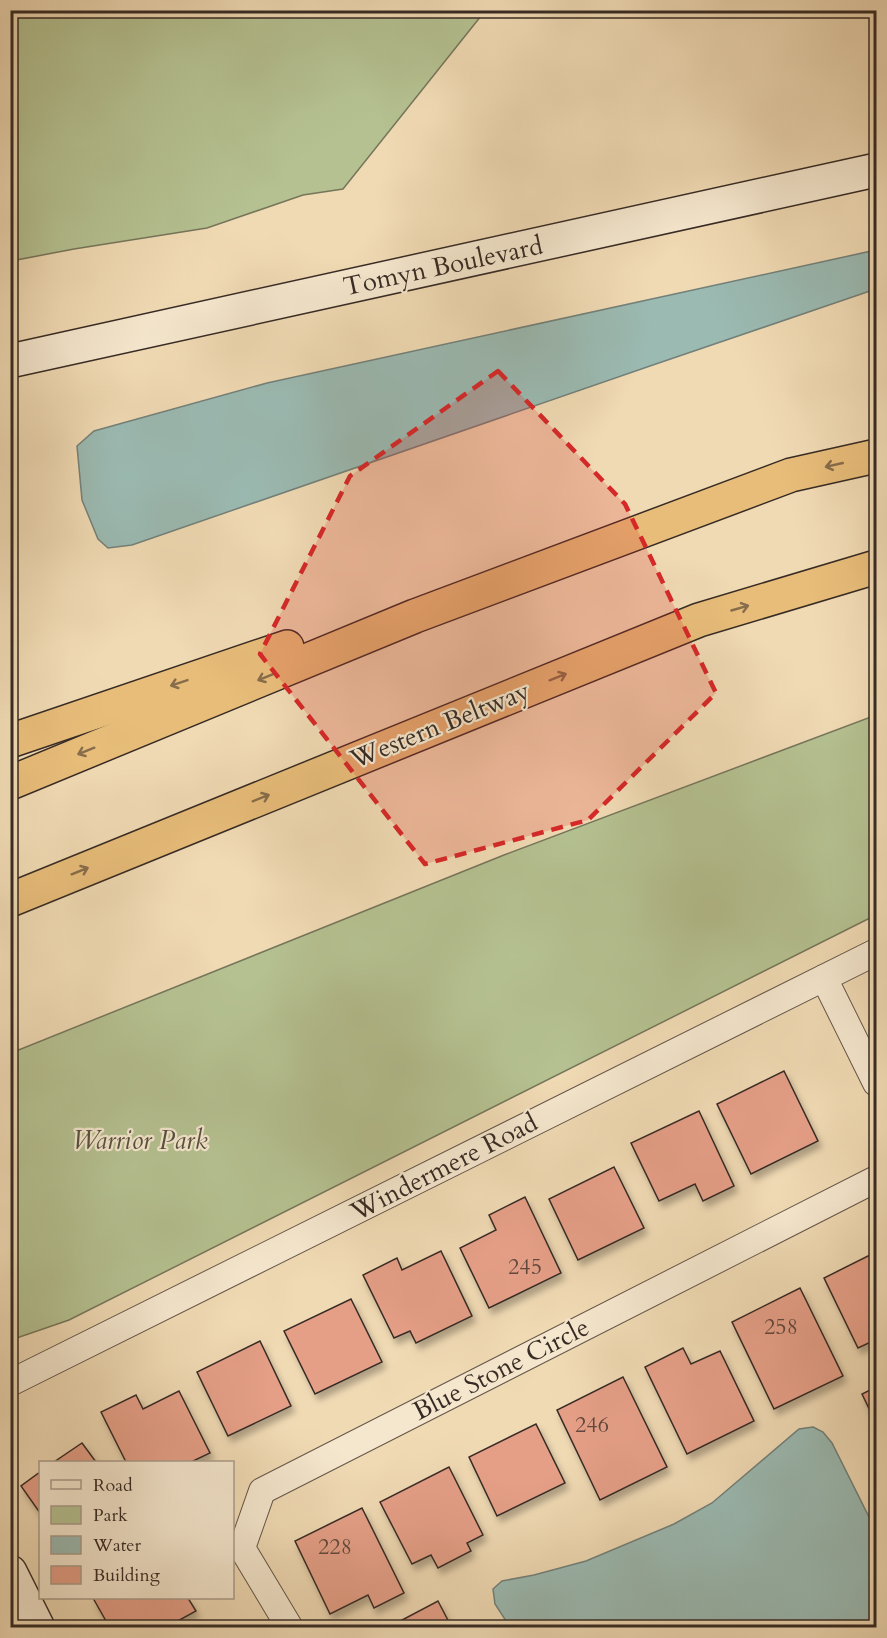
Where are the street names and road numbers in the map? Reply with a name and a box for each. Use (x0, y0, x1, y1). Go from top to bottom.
street label: Tomyn Boulevard (340, 228, 546, 304)
street label: Western Beltway (344, 673, 535, 777)
street label: Windermere Road (344, 1105, 543, 1230)
street label: Blue Stone Circle (407, 1310, 595, 1428)

